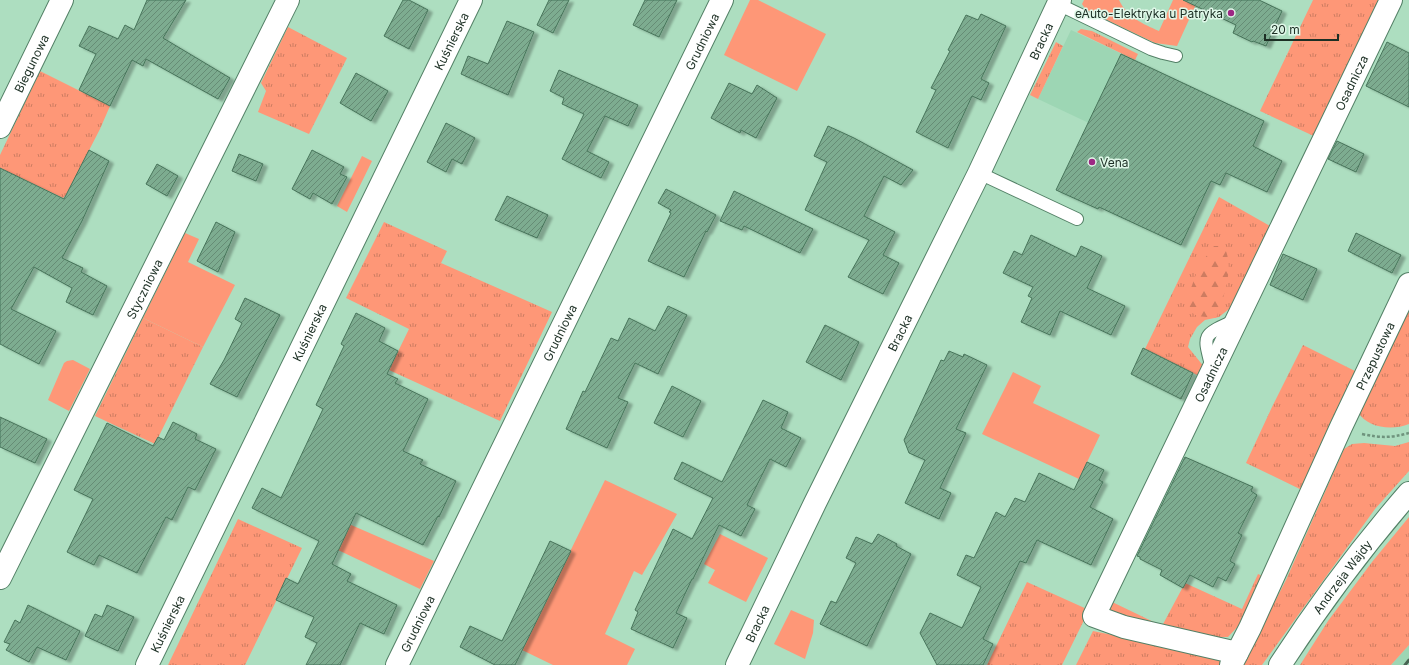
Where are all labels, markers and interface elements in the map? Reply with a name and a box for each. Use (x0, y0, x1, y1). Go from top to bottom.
place label: eAuto-Elektryka u Patryka (1075, 6, 1223, 21)
marker: eAuto-Elektryka u Patryka (1226, 8, 1236, 18)
street label: Kuśnierska (431, 10, 471, 72)
street label: Grudniowa (681, 11, 722, 72)
scale bar (1265, 16, 1338, 42)
street label: Bracka (1026, 20, 1056, 62)
text: 20 m (1271, 22, 1300, 37)
street label: Biegunowa (11, 32, 52, 95)
street label: Osadnicza (1331, 53, 1371, 113)
place label: Vena (1100, 155, 1129, 170)
marker: Vena (1087, 157, 1097, 167)
street label: Styczniowa (123, 256, 165, 321)
street label: Kuśnierska (289, 301, 329, 364)
street label: Grudniowa (539, 302, 580, 364)
street label: Bracka (884, 312, 915, 354)
street label: Przepustowa (1352, 319, 1397, 392)
street label: Osadnicza (1191, 344, 1230, 405)
street label: Andrzeja Wajdy (1310, 536, 1375, 617)
street label: Kuśnierska (147, 592, 188, 655)
street label: Grudniowa (397, 593, 437, 655)
street label: Bracka (742, 603, 772, 645)

